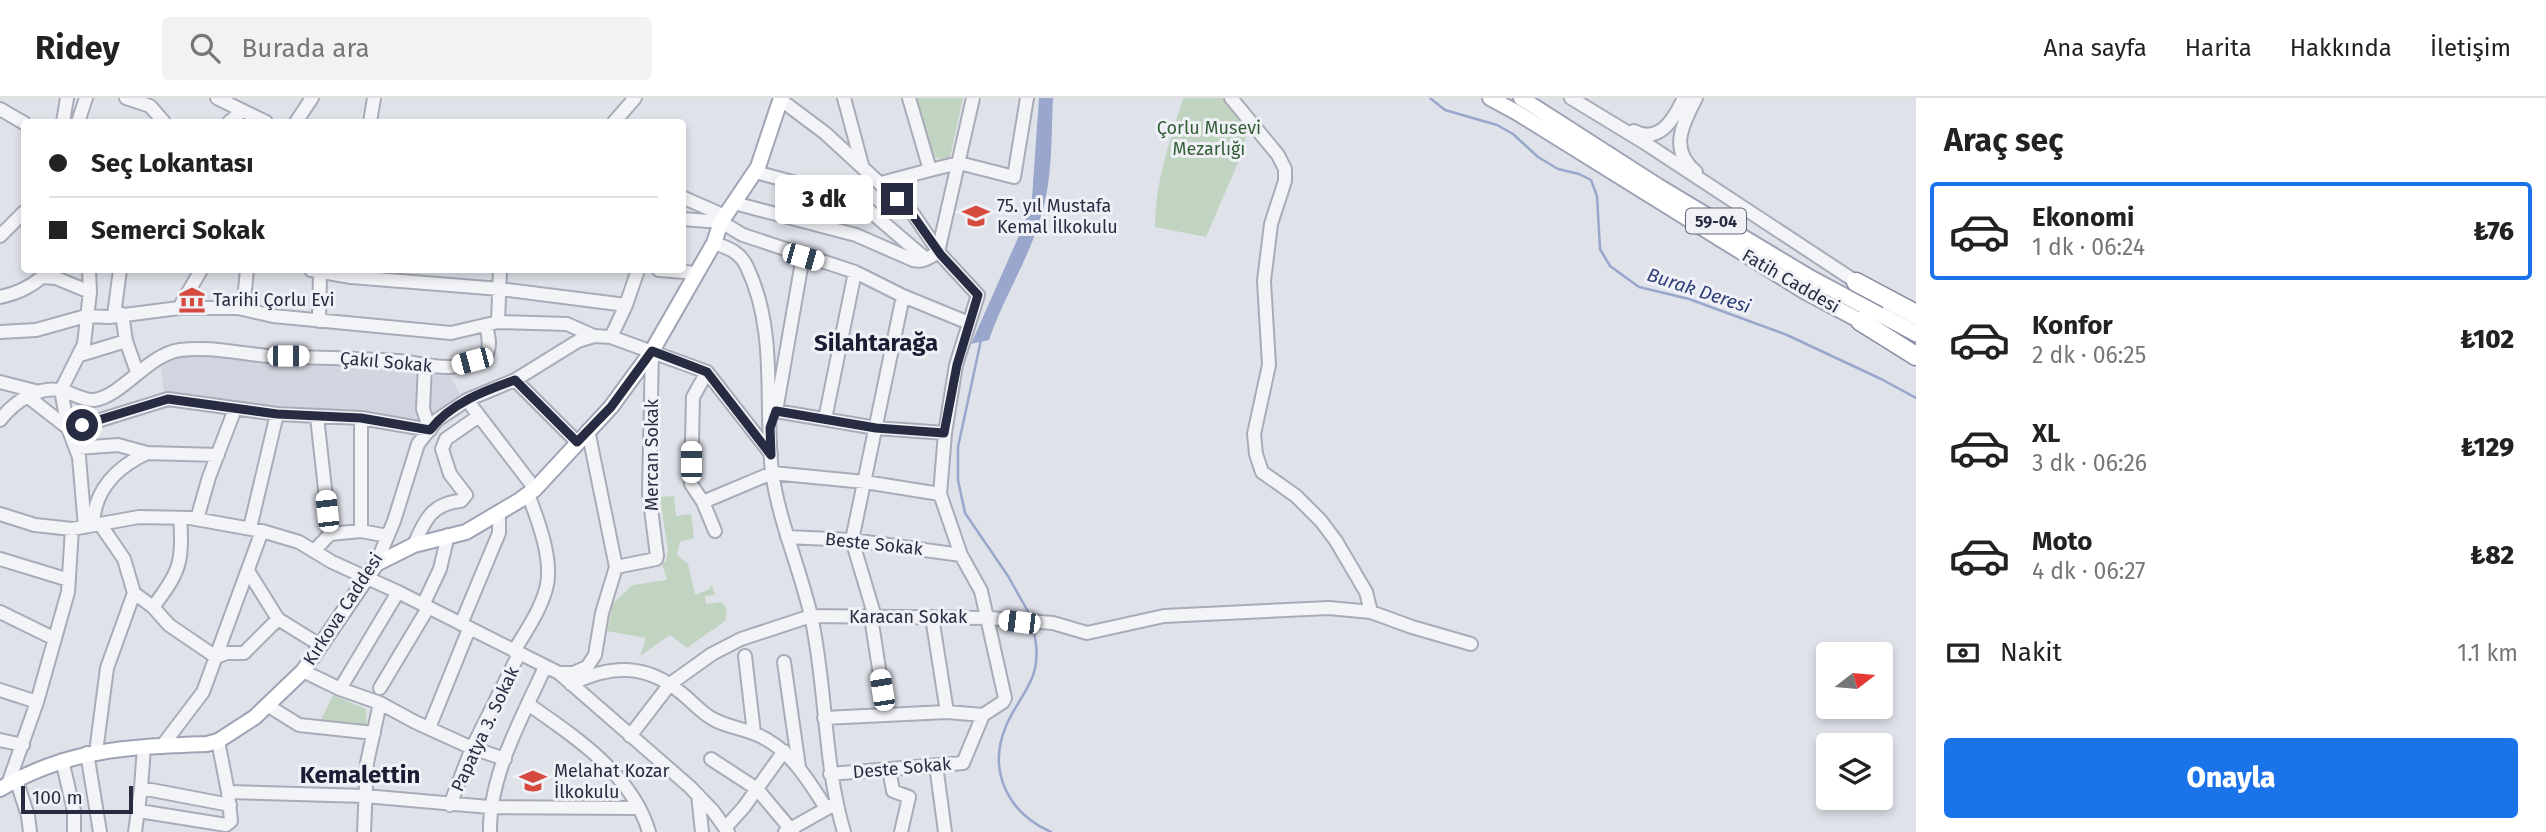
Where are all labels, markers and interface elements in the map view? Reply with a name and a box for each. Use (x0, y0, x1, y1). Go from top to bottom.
search box (162, 17, 652, 80)
text: Ridey (35, 28, 120, 68)
icon: search (186, 29, 224, 67)
text: Burada ara (242, 33, 370, 64)
text: Ana sayfa (2043, 34, 2147, 62)
text: Harita (2185, 34, 2252, 62)
text: Hakkında (2290, 34, 2392, 62)
text: İletişim (2430, 34, 2511, 62)
park label: Çorlu Musevi Mezarlığı (1157, 117, 1261, 160)
text: Araç seç (1944, 121, 2064, 159)
text: Seç Lokantası (91, 148, 254, 179)
callout: 3 dk (774, 174, 872, 224)
route end (881, 183, 913, 215)
text: 3 dk (802, 185, 846, 213)
place label: 75. yıl Mustafa Kemal İlkokulu (997, 195, 1118, 238)
icon: car (1948, 200, 2011, 263)
school or university icon: 75. yıl Mustafa Kemal İlkokulu (961, 201, 991, 231)
text: Ekonomi (2032, 202, 2134, 233)
road number: 59-04 (1686, 209, 1746, 234)
text: Semerci Sokak (91, 215, 265, 246)
text: ₺76 (2473, 216, 2514, 247)
text: 1 dk · 06:24 (2032, 233, 2145, 261)
car (780, 241, 827, 273)
street label: Fatih Caddesi (1738, 244, 1844, 318)
water label: Burak Deresi (1644, 263, 1754, 318)
museum icon: Tarihi Çorlu Evi (177, 285, 207, 315)
place label: Tarihi Çorlu Evi (213, 289, 335, 311)
icon: car (1948, 308, 2011, 371)
text: Konfor (2032, 310, 2113, 341)
text: ₺102 (2460, 324, 2514, 355)
district label: Silahtarağa (814, 329, 938, 357)
text: 2 dk · 06:25 (2032, 341, 2146, 369)
car (449, 345, 496, 377)
car (268, 346, 310, 367)
street label: Çakıl Sokak (339, 347, 434, 377)
street label: Mercan Sokak (641, 398, 663, 511)
route start (66, 409, 98, 441)
icon: car (1948, 416, 2011, 479)
text: XL (2032, 418, 2060, 449)
text: ₺129 (2461, 432, 2514, 463)
car (681, 441, 702, 483)
text: 3 dk · 06:26 (2032, 449, 2147, 477)
car (315, 489, 340, 533)
icon: car (1948, 524, 2011, 587)
text: Moto (2032, 526, 2092, 557)
street label: Beste Sokak (824, 528, 925, 560)
text: ₺82 (2470, 540, 2514, 571)
street label: Kırkova Caddesi (298, 549, 388, 669)
text: 4 dk · 06:27 (2032, 557, 2146, 585)
street label: Karacan Sokak (849, 606, 968, 628)
car (997, 609, 1042, 635)
icon: cash (1944, 634, 1982, 672)
text: Nakit (2000, 637, 2062, 668)
text: 1.1 km (2457, 639, 2518, 667)
north arrow (1816, 642, 1894, 719)
map controls (1816, 642, 1893, 810)
street label: Papatya 3. Sokak (446, 662, 524, 795)
car (869, 668, 896, 712)
button: layers (1816, 733, 1893, 810)
button: Onayla (1944, 738, 2518, 818)
street label: Deste Sokak (852, 753, 953, 783)
place label: Melahat Kozar İlkokulu (554, 760, 670, 803)
district label: Kemalettin (300, 761, 420, 789)
school or university icon: Melahat Kozar İlkokulu (518, 766, 548, 796)
scale bar (21, 783, 133, 815)
text: 100 m (32, 786, 83, 809)

